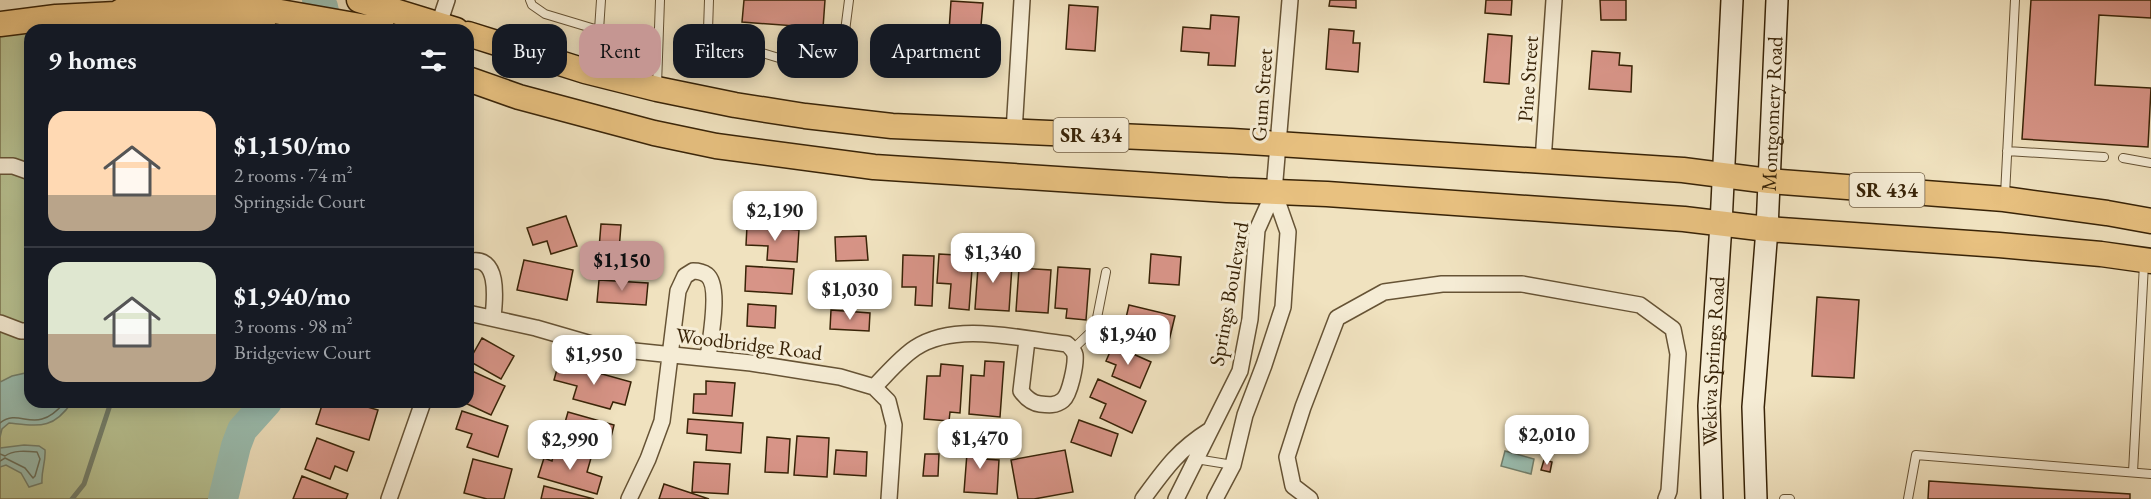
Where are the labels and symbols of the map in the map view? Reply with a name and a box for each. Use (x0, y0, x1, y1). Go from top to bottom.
street label: Pine Street (1511, 35, 1544, 123)
street label: Montgomery Road (1755, 35, 1788, 192)
street label: Gum Street (1245, 47, 1278, 142)
road number: SR 434 (1054, 118, 1128, 152)
road number: SR 434 (1850, 173, 1924, 207)
pin: $2,190 (726, 191, 824, 242)
street label: Springs Boulevard (1203, 219, 1255, 368)
pin: $1,340 (944, 233, 1042, 284)
pin: $1,150 (573, 241, 671, 292)
pin: $1,030 (801, 270, 899, 321)
street label: Wekiva Springs Road (1695, 275, 1731, 446)
pin: $1,940 (1079, 315, 1177, 366)
street label: Woodbridge Road (674, 321, 824, 366)
pin: $1,950 (545, 335, 643, 386)
pin: $2,010 (1498, 415, 1596, 466)
pin: $1,470 (931, 419, 1029, 470)
pin: $2,990 (521, 420, 619, 471)

